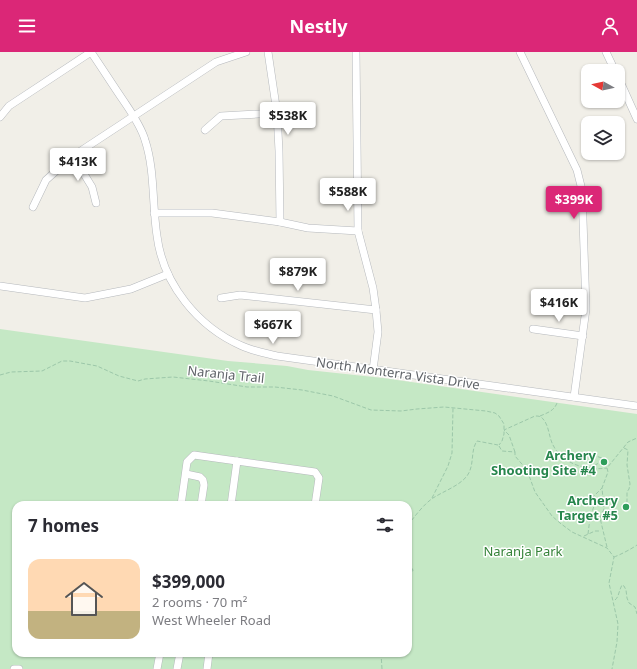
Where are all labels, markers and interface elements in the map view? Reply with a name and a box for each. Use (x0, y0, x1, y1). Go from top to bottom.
text: Nestly (290, 14, 347, 38)
icon: menu (16, 15, 38, 37)
icon: person (599, 15, 621, 37)
north arrow (581, 64, 625, 108)
map controls (581, 64, 625, 160)
pin: $538K (260, 102, 316, 136)
text: $538K (269, 106, 307, 124)
button: layers (581, 116, 625, 160)
pin: $413K (50, 148, 106, 182)
text: $413K (59, 152, 97, 170)
pin: $588K (320, 178, 376, 212)
text: $588K (329, 182, 367, 200)
pin: $399K (546, 186, 602, 220)
text: $399K (555, 190, 593, 208)
pin: $879K (270, 258, 326, 292)
text: $879K (279, 262, 317, 280)
pin: $416K (531, 289, 587, 323)
text: $416K (540, 293, 578, 311)
pin: $667K (245, 311, 301, 345)
text: $667K (254, 315, 292, 333)
street label: North Monterra Vista Drive (315, 353, 481, 393)
street label: Naranja Trail (187, 361, 265, 387)
place label: Archery Shooting Site #4 (491, 446, 597, 479)
marker: Archery Shooting Site #4 (599, 457, 609, 467)
place label: Archery Target #5 (557, 491, 619, 524)
marker: Archery Target #5 (621, 502, 631, 512)
text: 7 homes (28, 514, 99, 537)
icon: filters (374, 514, 396, 536)
park label: Naranja Park (483, 542, 563, 560)
text: $399,000 (152, 570, 225, 593)
icon: home (60, 575, 108, 623)
text: 2 rooms · 70 m² (152, 593, 247, 611)
text: West Wheeler Road (152, 611, 271, 629)

